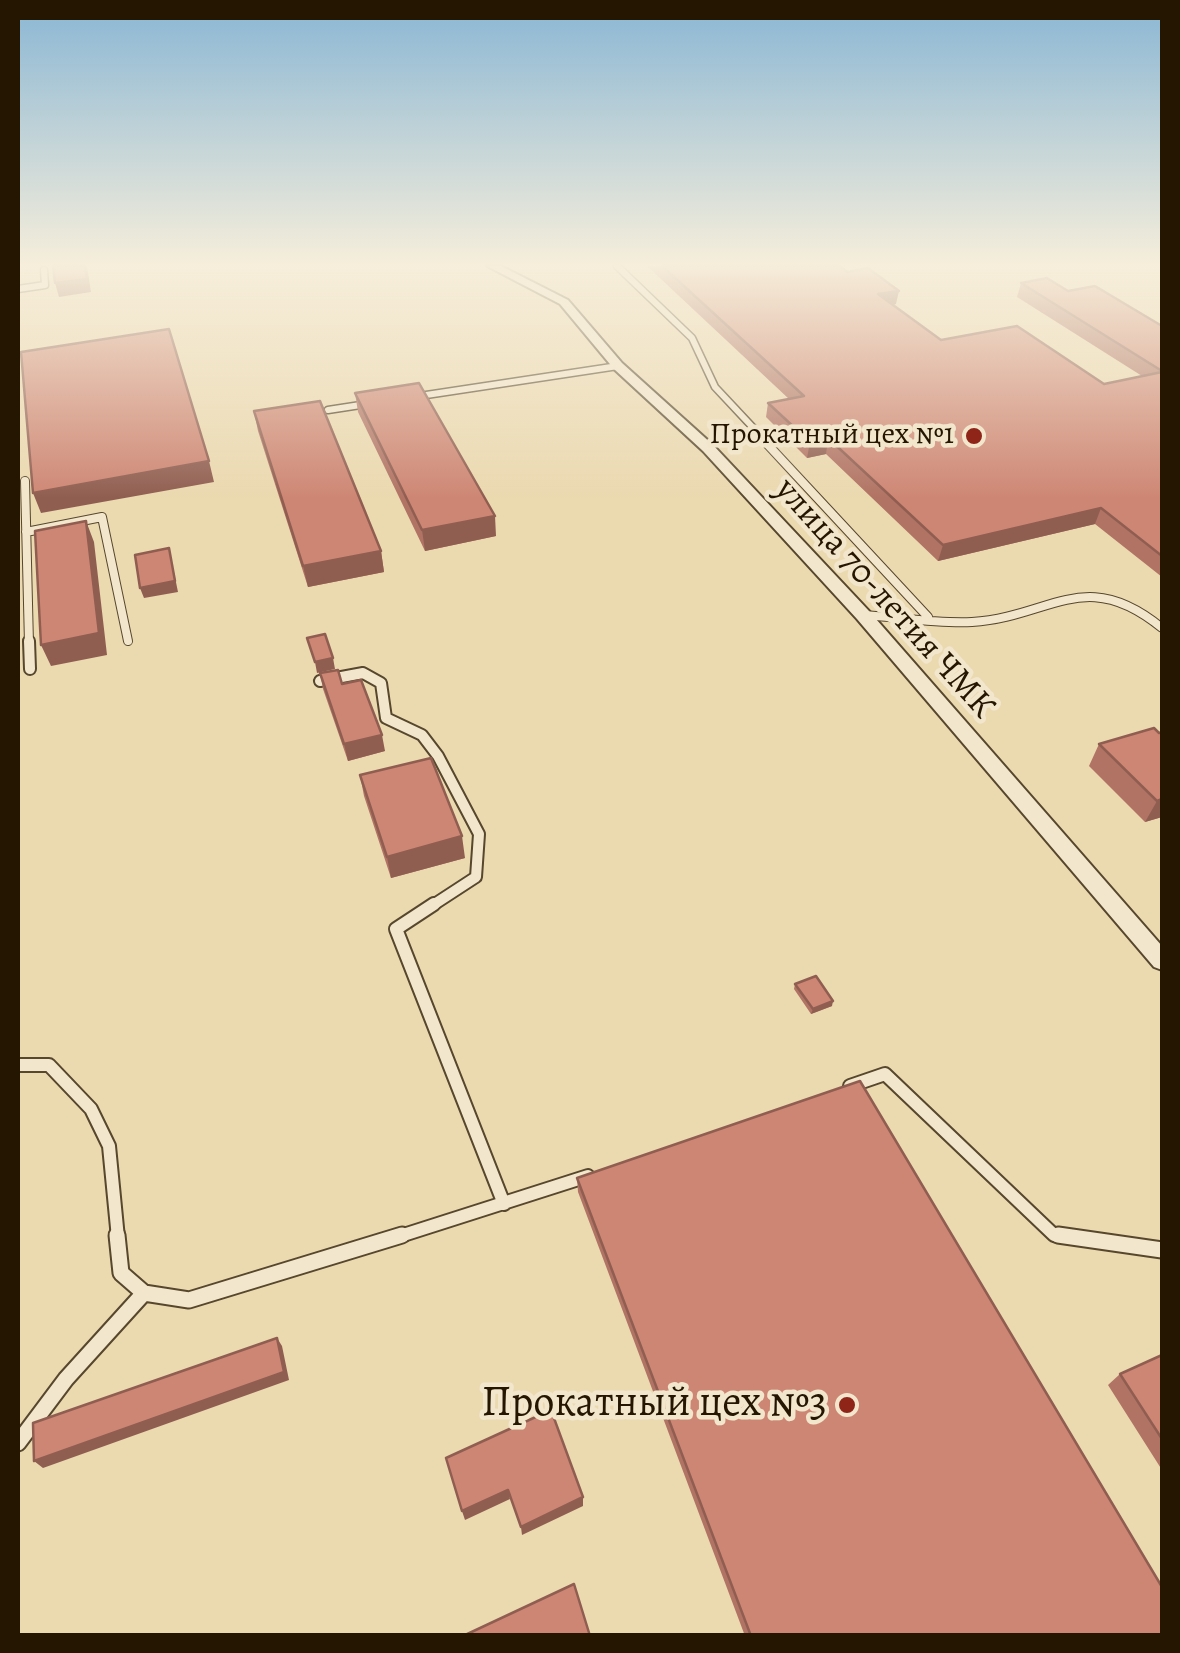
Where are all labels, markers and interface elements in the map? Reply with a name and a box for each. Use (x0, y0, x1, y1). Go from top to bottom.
place label: Прокатный цех №1 (709, 418, 954, 454)
marker: Прокатный цех №1 (963, 425, 985, 447)
street label: улица 70-летия ЧМК (765, 470, 1003, 728)
place label: Прокатный цех №3 (481, 1380, 827, 1430)
marker: Прокатный цех №3 (836, 1394, 858, 1416)

